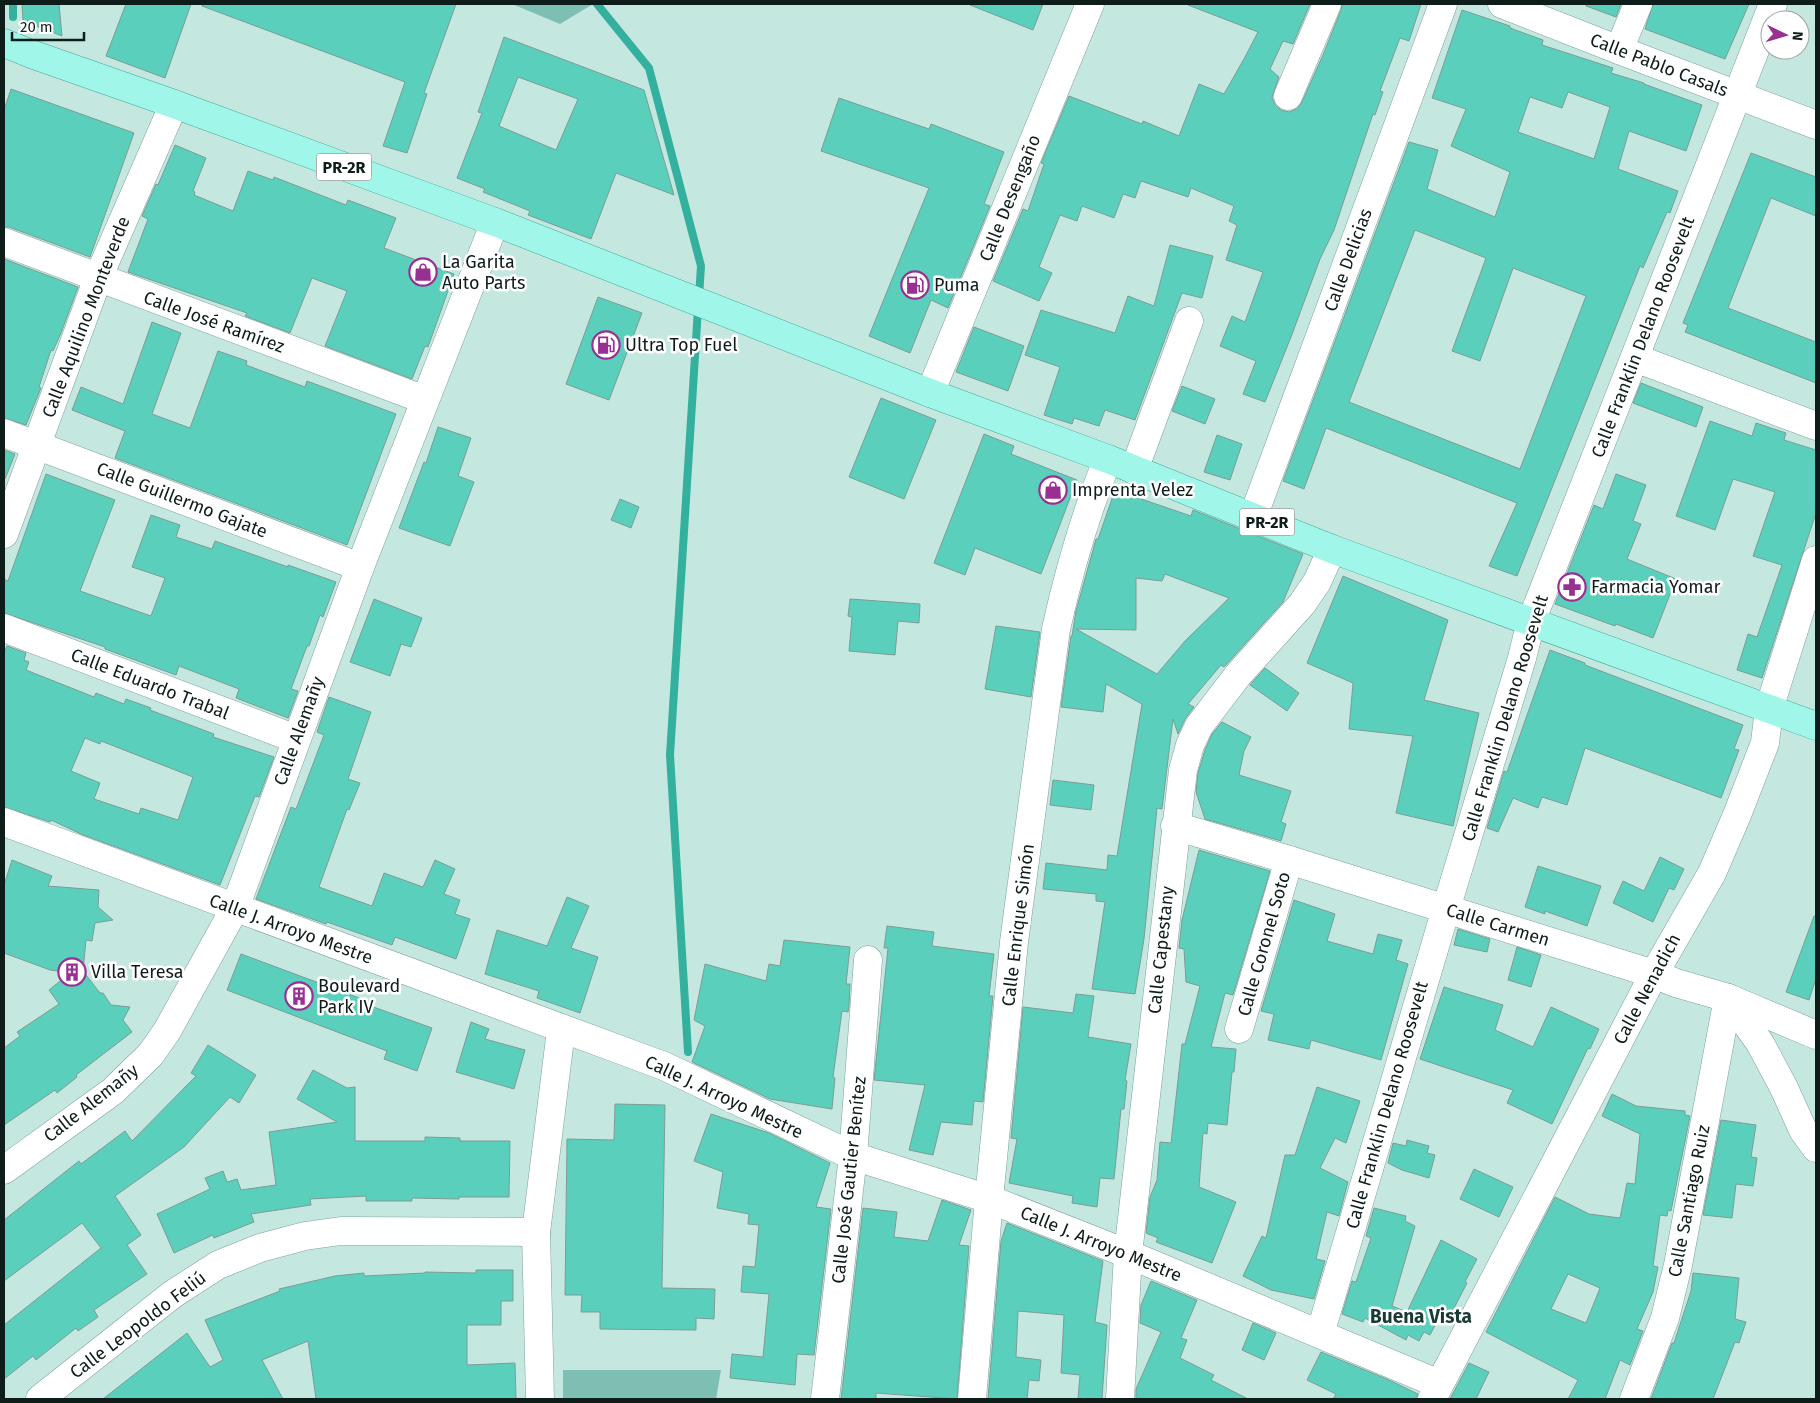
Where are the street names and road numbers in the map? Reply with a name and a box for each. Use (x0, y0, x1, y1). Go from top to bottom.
street label: Calle Pablo Casals (1587, 29, 1731, 101)
street label: Calle Desengaño (975, 131, 1045, 265)
road number: PR-2R (316, 154, 372, 180)
street label: Calle Delicias (1319, 205, 1377, 315)
street label: Calle Aquilino Monteverde (37, 213, 135, 421)
street label: Calle Franklin Delano Roosevelt (1587, 213, 1699, 461)
street label: Calle José Ramírez (140, 286, 288, 358)
street label: Calle Guillermo Gajate (93, 457, 271, 543)
road number: PR-2R (1240, 508, 1294, 536)
street label: Calle Franklin Delano Roosevelt (1457, 592, 1553, 844)
street label: Calle Eduardo Trabal (68, 644, 232, 724)
street label: Calle Alemañy (269, 673, 329, 788)
street label: Calle Enrique Simón (997, 842, 1039, 1008)
street label: Calle Coronel Soto (1233, 869, 1295, 1019)
street label: Calle Capestany (1143, 885, 1179, 1015)
street label: Calle J. Arroyo Mestre (206, 889, 376, 969)
street label: Calle Carmen (1444, 899, 1552, 951)
street label: Calle Nenadich (1609, 930, 1685, 1048)
street label: Calle Franklin Delano Roosevelt (1341, 978, 1433, 1231)
street label: Calle J. Arroyo Mestre (641, 1051, 807, 1143)
street label: Calle Alemañy (39, 1059, 143, 1147)
street label: Calle José Gautier Benítez (827, 1075, 871, 1285)
street label: Calle Santiago Ruiz (1663, 1123, 1715, 1279)
street label: Calle J. Arroyo Mestre (1017, 1202, 1185, 1286)
street label: Calle Leopoldo Feliú (66, 1267, 210, 1383)

